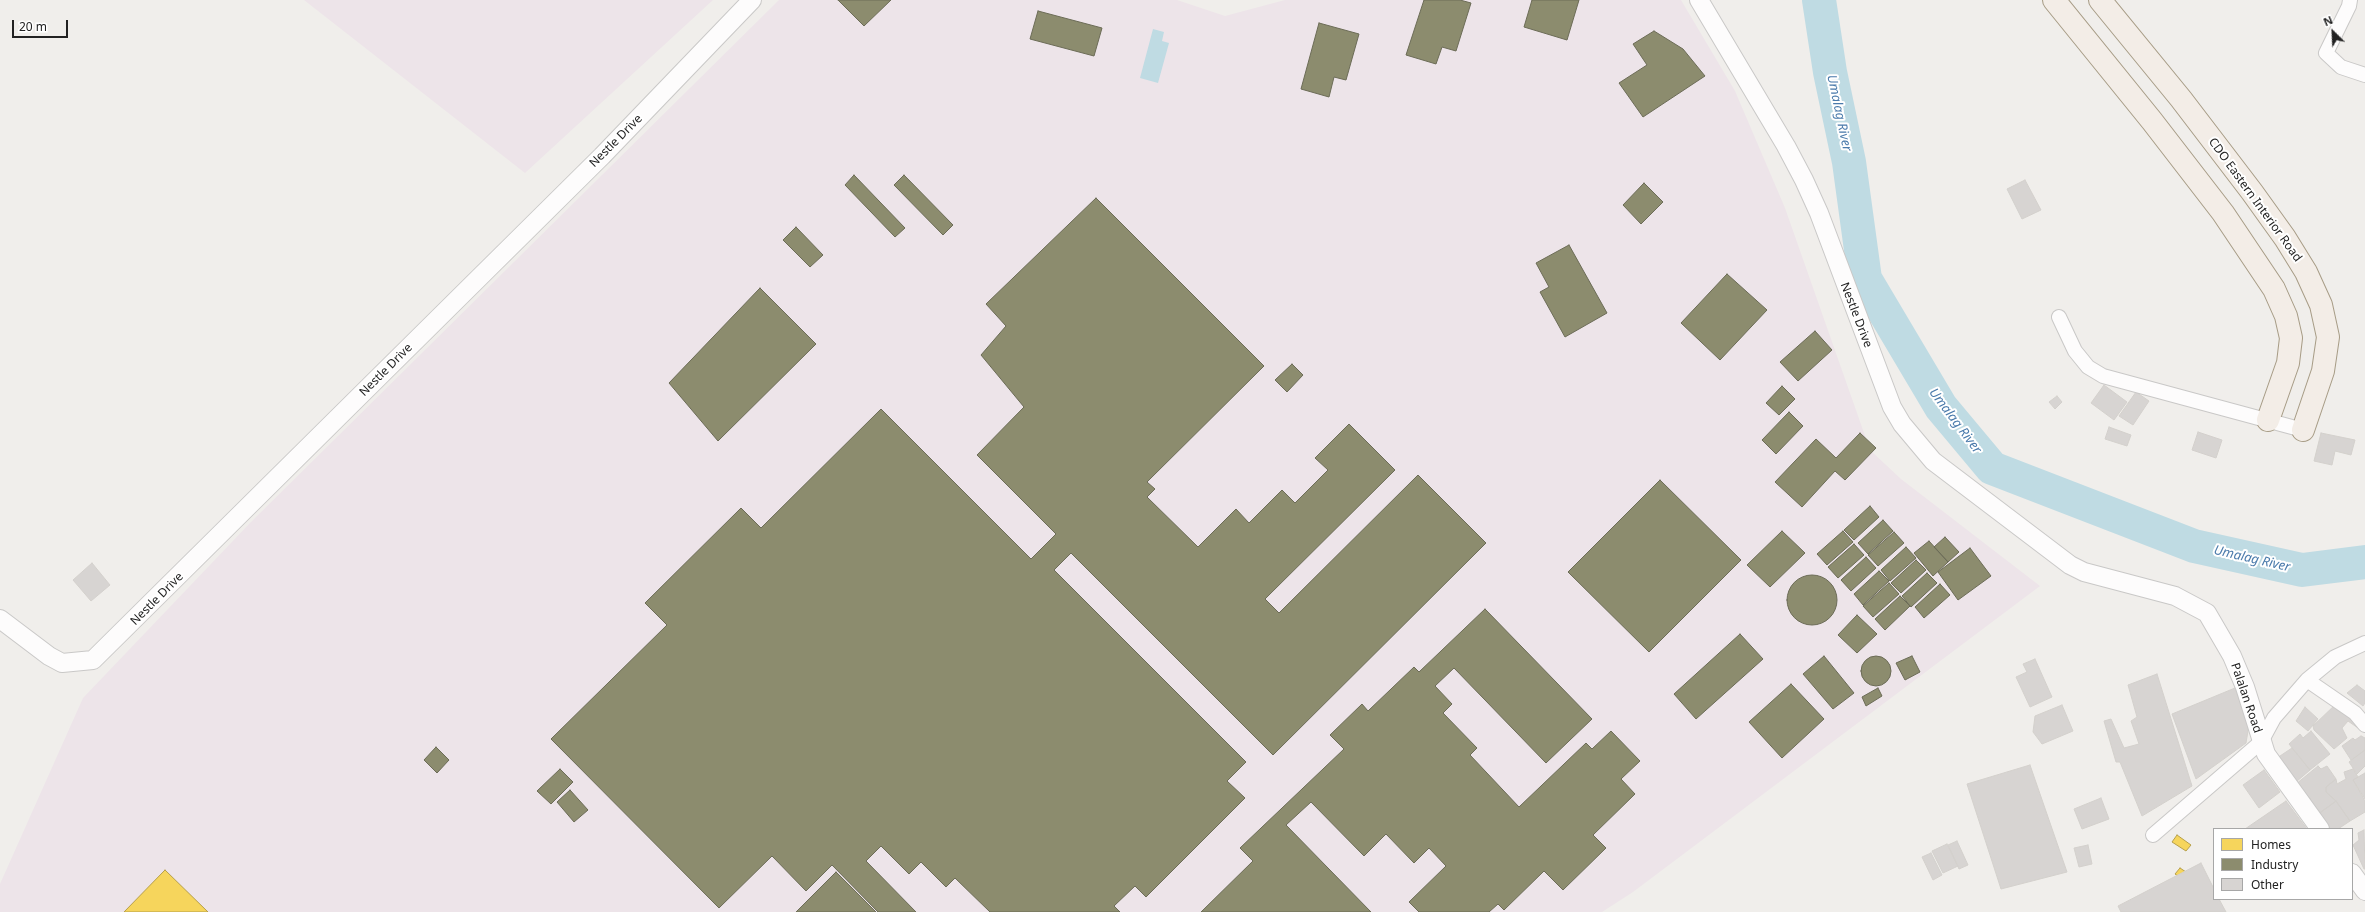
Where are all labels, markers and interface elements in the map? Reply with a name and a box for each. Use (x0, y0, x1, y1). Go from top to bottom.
scale bar (14, 12, 70, 38)
north arrow (2313, 12, 2353, 52)
text: N (2321, 12, 2335, 29)
text: 20 m (19, 18, 47, 35)
water label: Umalag River (1823, 73, 1855, 153)
street label: Nestle Drive (587, 112, 645, 170)
street label: CDO Eastern Interior Road (2205, 135, 2305, 265)
street label: Nestle Drive (1837, 280, 1875, 350)
street label: Nestle Drive (357, 341, 415, 399)
water label: Umalag River (1925, 385, 1985, 457)
water label: Umalag River (2212, 543, 2292, 575)
street label: Nestle Drive (128, 570, 186, 628)
street label: Palalan Road (2227, 661, 2265, 735)
legend (2213, 828, 2353, 900)
text: Homes (2251, 836, 2291, 853)
text: Industry (2251, 856, 2298, 873)
text: Other (2251, 876, 2284, 893)

